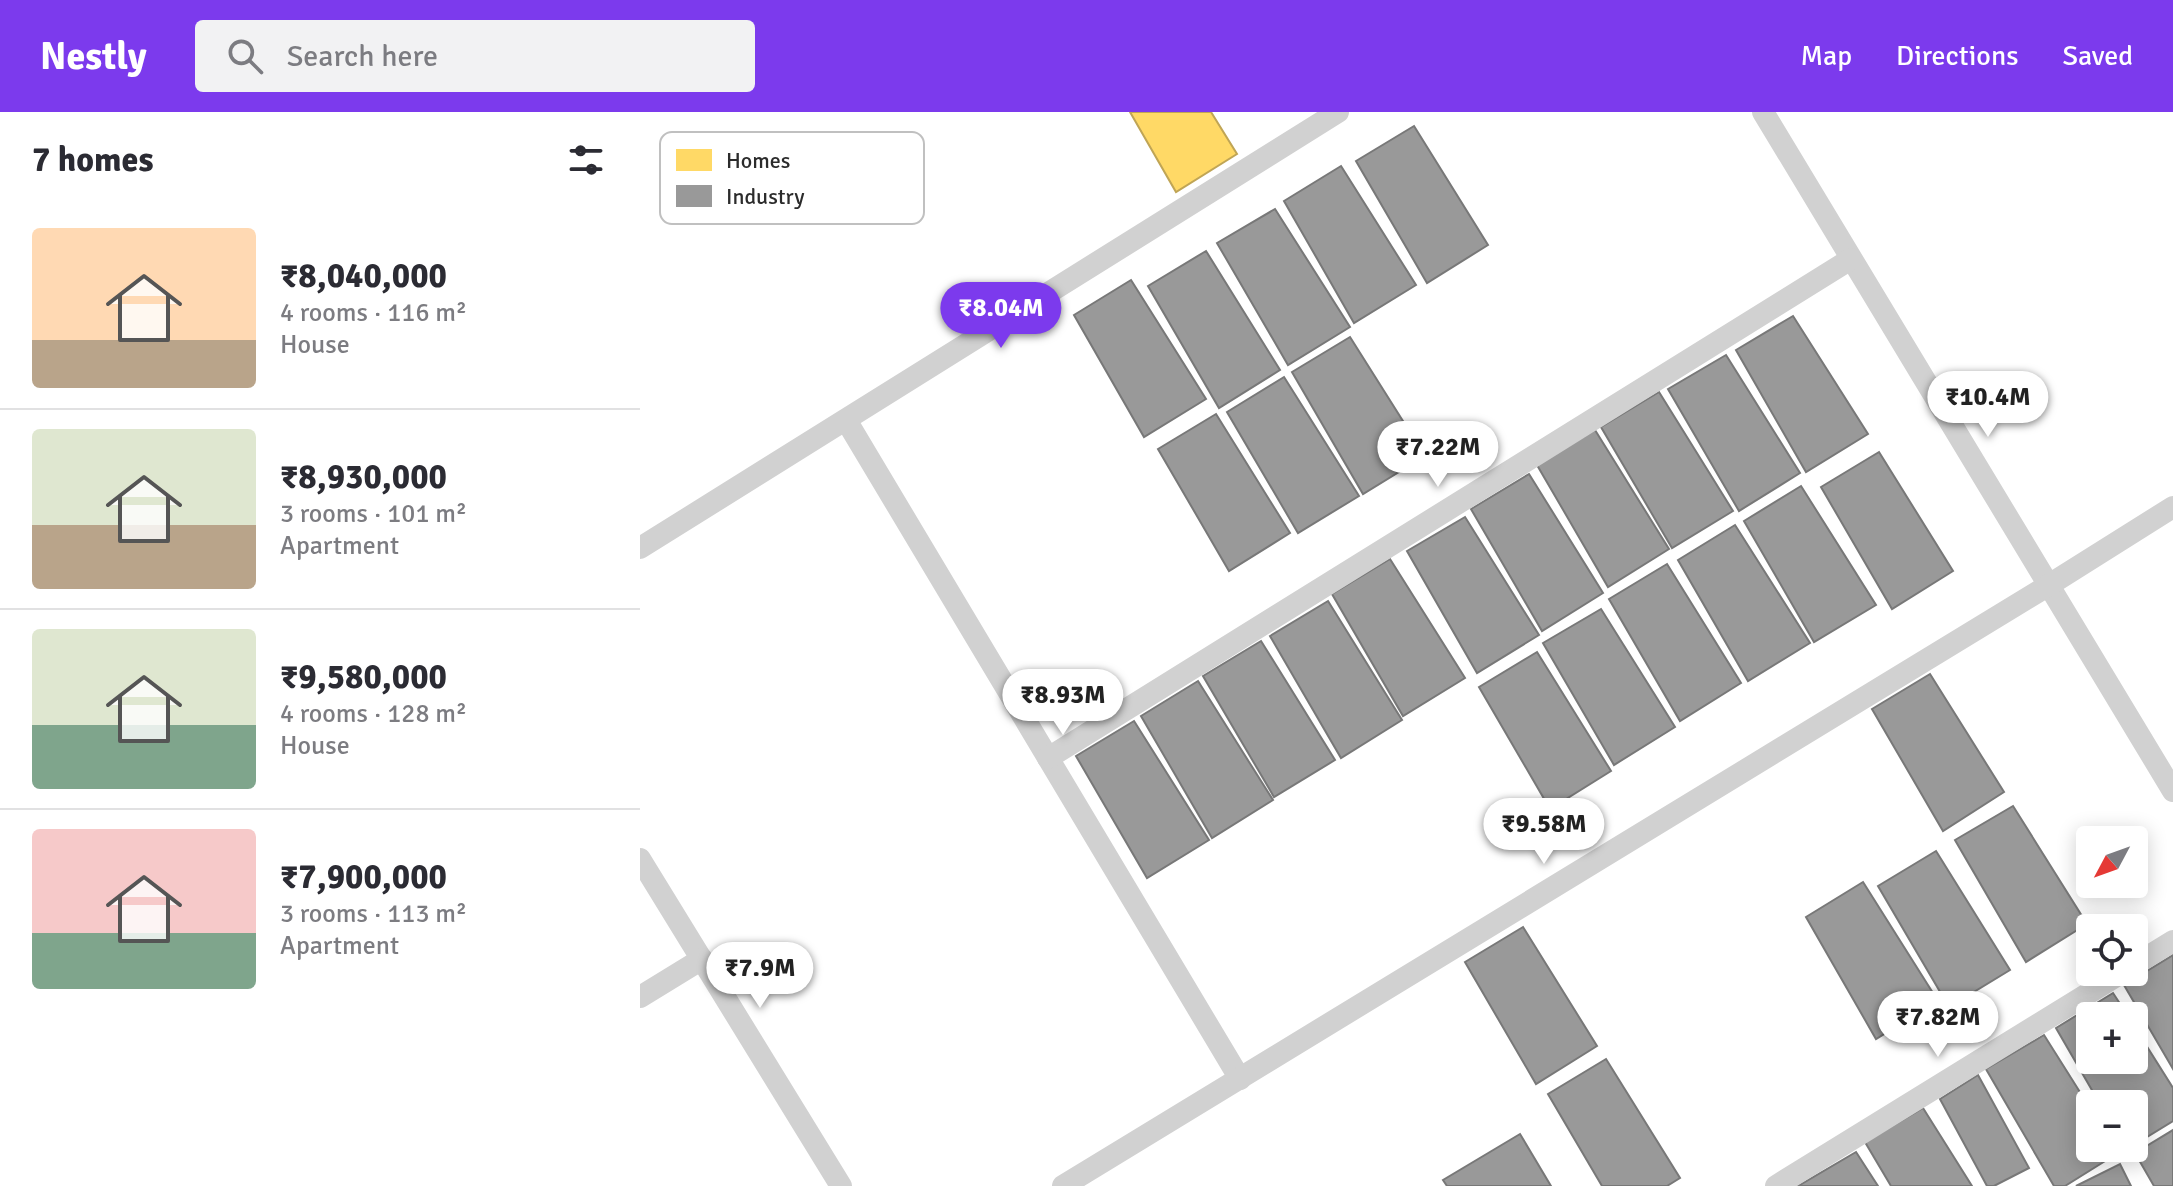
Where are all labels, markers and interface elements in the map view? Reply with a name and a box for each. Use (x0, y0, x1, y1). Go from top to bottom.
search box (195, 20, 755, 92)
text: Nestly (40, 33, 147, 80)
icon: search (223, 34, 267, 78)
text: Search here (287, 38, 438, 75)
text: Map (1800, 39, 1852, 73)
text: Directions (1896, 39, 2018, 73)
text: Saved (2062, 39, 2133, 73)
legend (660, 132, 924, 224)
icon: filters (564, 138, 608, 182)
text: 7 homes (32, 139, 153, 181)
text: Homes (726, 147, 790, 174)
text: Industry (726, 183, 805, 210)
text: ₹8,040,000 (280, 255, 447, 297)
icon: home (96, 260, 192, 356)
pin: ₹8.04M (936, 282, 1066, 350)
text: ₹8.04M (958, 292, 1044, 324)
text: 4 rooms · 116 m² (280, 297, 467, 329)
text: House (280, 329, 350, 361)
pin: ₹10.4M (1923, 371, 2053, 439)
text: ₹10.4M (1945, 381, 2031, 413)
pin: ₹7.22M (1373, 421, 1503, 489)
text: ₹7.22M (1395, 431, 1481, 463)
text: ₹8,930,000 (280, 456, 447, 498)
icon: home (96, 461, 192, 557)
text: 3 rooms · 101 m² (280, 498, 467, 530)
text: Apartment (280, 530, 399, 562)
text: ₹9,580,000 (280, 656, 447, 698)
icon: home (96, 661, 192, 757)
pin: ₹8.93M (998, 669, 1128, 737)
text: ₹8.93M (1020, 679, 1106, 711)
text: 4 rooms · 128 m² (280, 698, 467, 730)
text: House (280, 730, 350, 762)
pin: ₹9.58M (1479, 798, 1609, 866)
text: ₹9.58M (1501, 808, 1587, 840)
north arrow (2076, 826, 2148, 898)
map controls (2076, 826, 2148, 1162)
text: ₹7,900,000 (280, 856, 447, 898)
icon: home (96, 861, 192, 957)
text: 3 rooms · 113 m² (280, 898, 467, 930)
button: locate (2076, 914, 2148, 986)
text: Apartment (280, 930, 399, 962)
pin: ₹7.9M (704, 942, 816, 1010)
text: ₹7.9M (724, 952, 796, 984)
pin: ₹7.82M (1873, 991, 2003, 1059)
text: ₹7.82M (1895, 1001, 1981, 1033)
button: + (2076, 1002, 2148, 1074)
button: − (2076, 1090, 2148, 1162)

